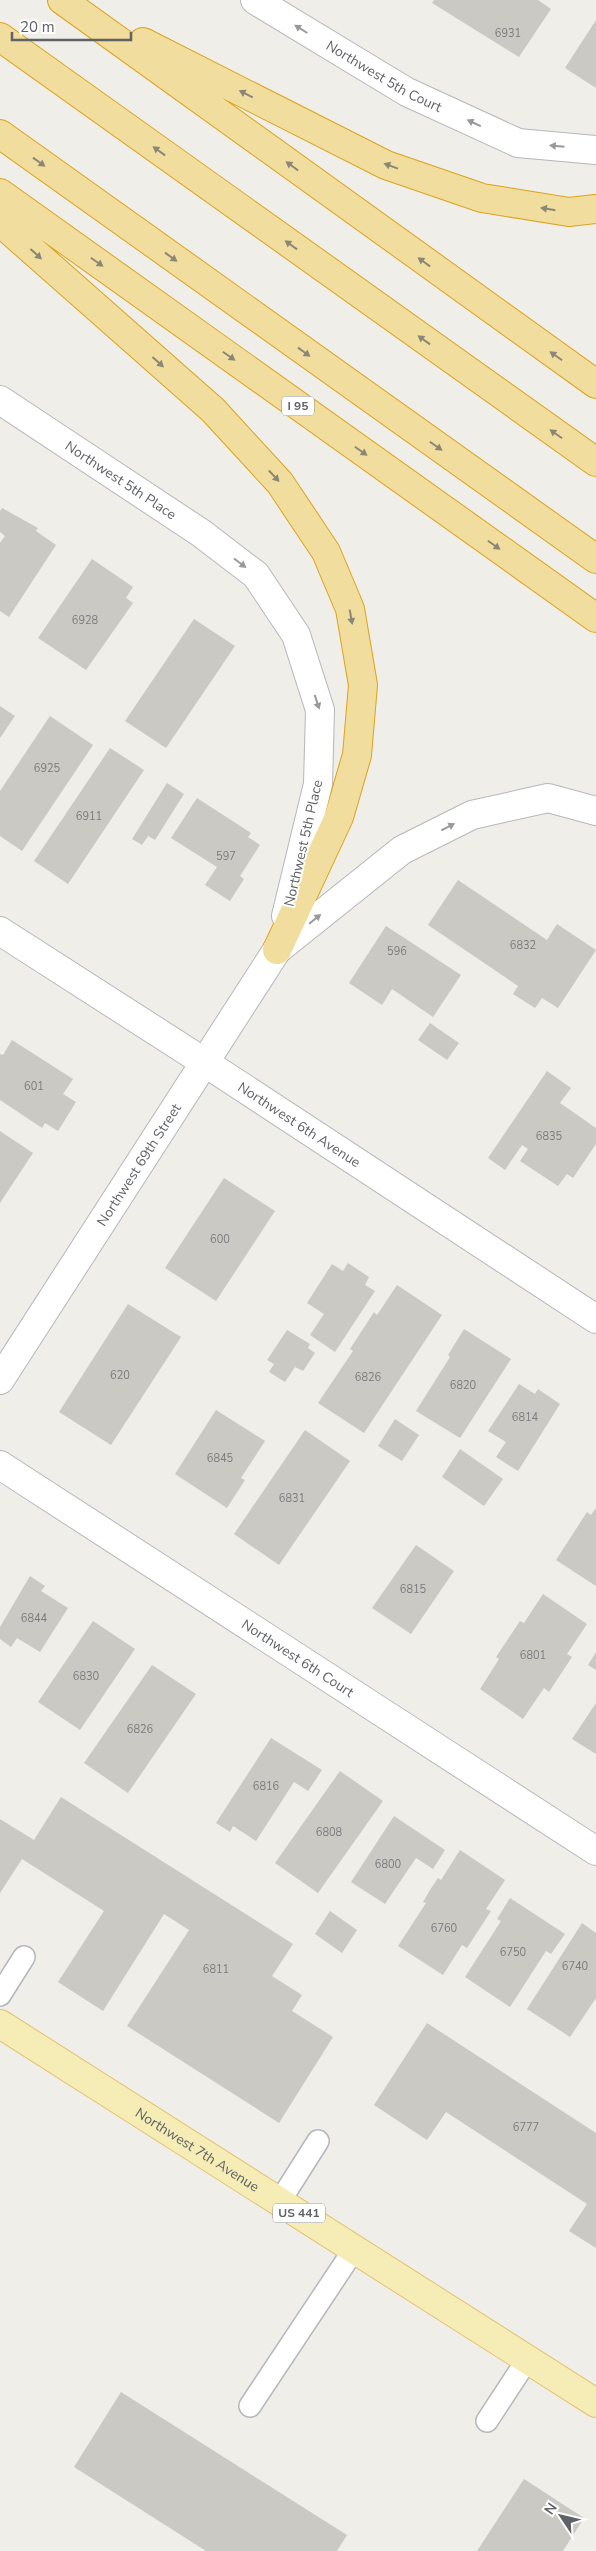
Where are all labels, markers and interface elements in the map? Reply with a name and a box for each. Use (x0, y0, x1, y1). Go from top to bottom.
scale bar (12, 10, 131, 42)
text: 20 m (20, 17, 55, 37)
one-way arrow (294, 24, 307, 33)
house number: 6931 (495, 26, 521, 41)
street label: Northwest 5th Court (322, 36, 445, 117)
one-way arrow (239, 90, 253, 98)
one-way arrow (467, 118, 481, 126)
one-way arrow (549, 142, 565, 150)
one-way arrow (152, 146, 166, 156)
one-way arrow (33, 157, 46, 167)
one-way arrow (286, 161, 299, 172)
one-way arrow (384, 162, 399, 169)
one-way arrow (539, 204, 555, 212)
one-way arrow (284, 240, 298, 250)
one-way arrow (30, 248, 42, 260)
one-way arrow (165, 252, 178, 262)
one-way arrow (90, 257, 104, 267)
one-way arrow (417, 257, 431, 267)
one-way arrow (417, 335, 430, 345)
one-way arrow (297, 347, 310, 357)
one-way arrow (222, 351, 236, 361)
one-way arrow (549, 351, 563, 361)
one-way arrow (152, 356, 165, 367)
road number: I 95 (282, 396, 314, 416)
one-way arrow (549, 429, 563, 439)
street label: Northwest 5th Place (61, 437, 180, 524)
one-way arrow (429, 441, 443, 451)
one-way arrow (354, 446, 368, 456)
one-way arrow (268, 469, 280, 481)
one-way arrow (487, 540, 501, 550)
one-way arrow (233, 557, 246, 568)
one-way arrow (348, 609, 356, 625)
house number: 6928 (72, 613, 99, 628)
one-way arrow (314, 694, 322, 709)
house number: 6925 (34, 761, 61, 776)
street label: Northwest 5th Place (280, 778, 327, 908)
house number: 6911 (76, 809, 102, 824)
one-way arrow (441, 822, 455, 830)
house number: 597 (216, 849, 236, 864)
one-way arrow (309, 914, 322, 925)
house number: 6832 (510, 938, 536, 953)
house number: 596 (387, 944, 407, 959)
street label: Northwest 6th Avenue (234, 1078, 364, 1172)
house number: 601 (24, 1079, 44, 1094)
street label: Northwest 69th Street (93, 1100, 186, 1230)
house number: 6835 (536, 1129, 563, 1144)
house number: 600 (210, 1232, 230, 1247)
house number: 620 (110, 1368, 130, 1383)
house number: 6826 (355, 1370, 382, 1385)
house number: 6820 (450, 1378, 477, 1393)
house number: 6814 (512, 1410, 539, 1425)
house number: 6845 (207, 1451, 234, 1466)
house number: 6831 (279, 1491, 305, 1506)
house number: 6815 (400, 1582, 427, 1597)
house number: 6844 (21, 1611, 48, 1626)
street label: Northwest 6th Court (238, 1615, 358, 1702)
house number: 6801 (520, 1648, 546, 1663)
house number: 6830 (73, 1669, 100, 1684)
house number: 6826 (127, 1722, 154, 1737)
house number: 6816 (253, 1779, 280, 1794)
house number: 6808 (316, 1825, 343, 1840)
house number: 6800 (375, 1857, 402, 1872)
house number: 6760 (431, 1921, 458, 1936)
house number: 6750 (500, 1945, 527, 1960)
house number: 6740 (562, 1959, 589, 1974)
house number: 6811 (203, 1962, 229, 1977)
street label: Northwest 7th Avenue (132, 2104, 263, 2196)
house number: 6777 (513, 2120, 539, 2135)
road number: US 441 (273, 2204, 325, 2222)
north arrow (536, 2491, 586, 2541)
text: N (540, 2499, 562, 2519)

